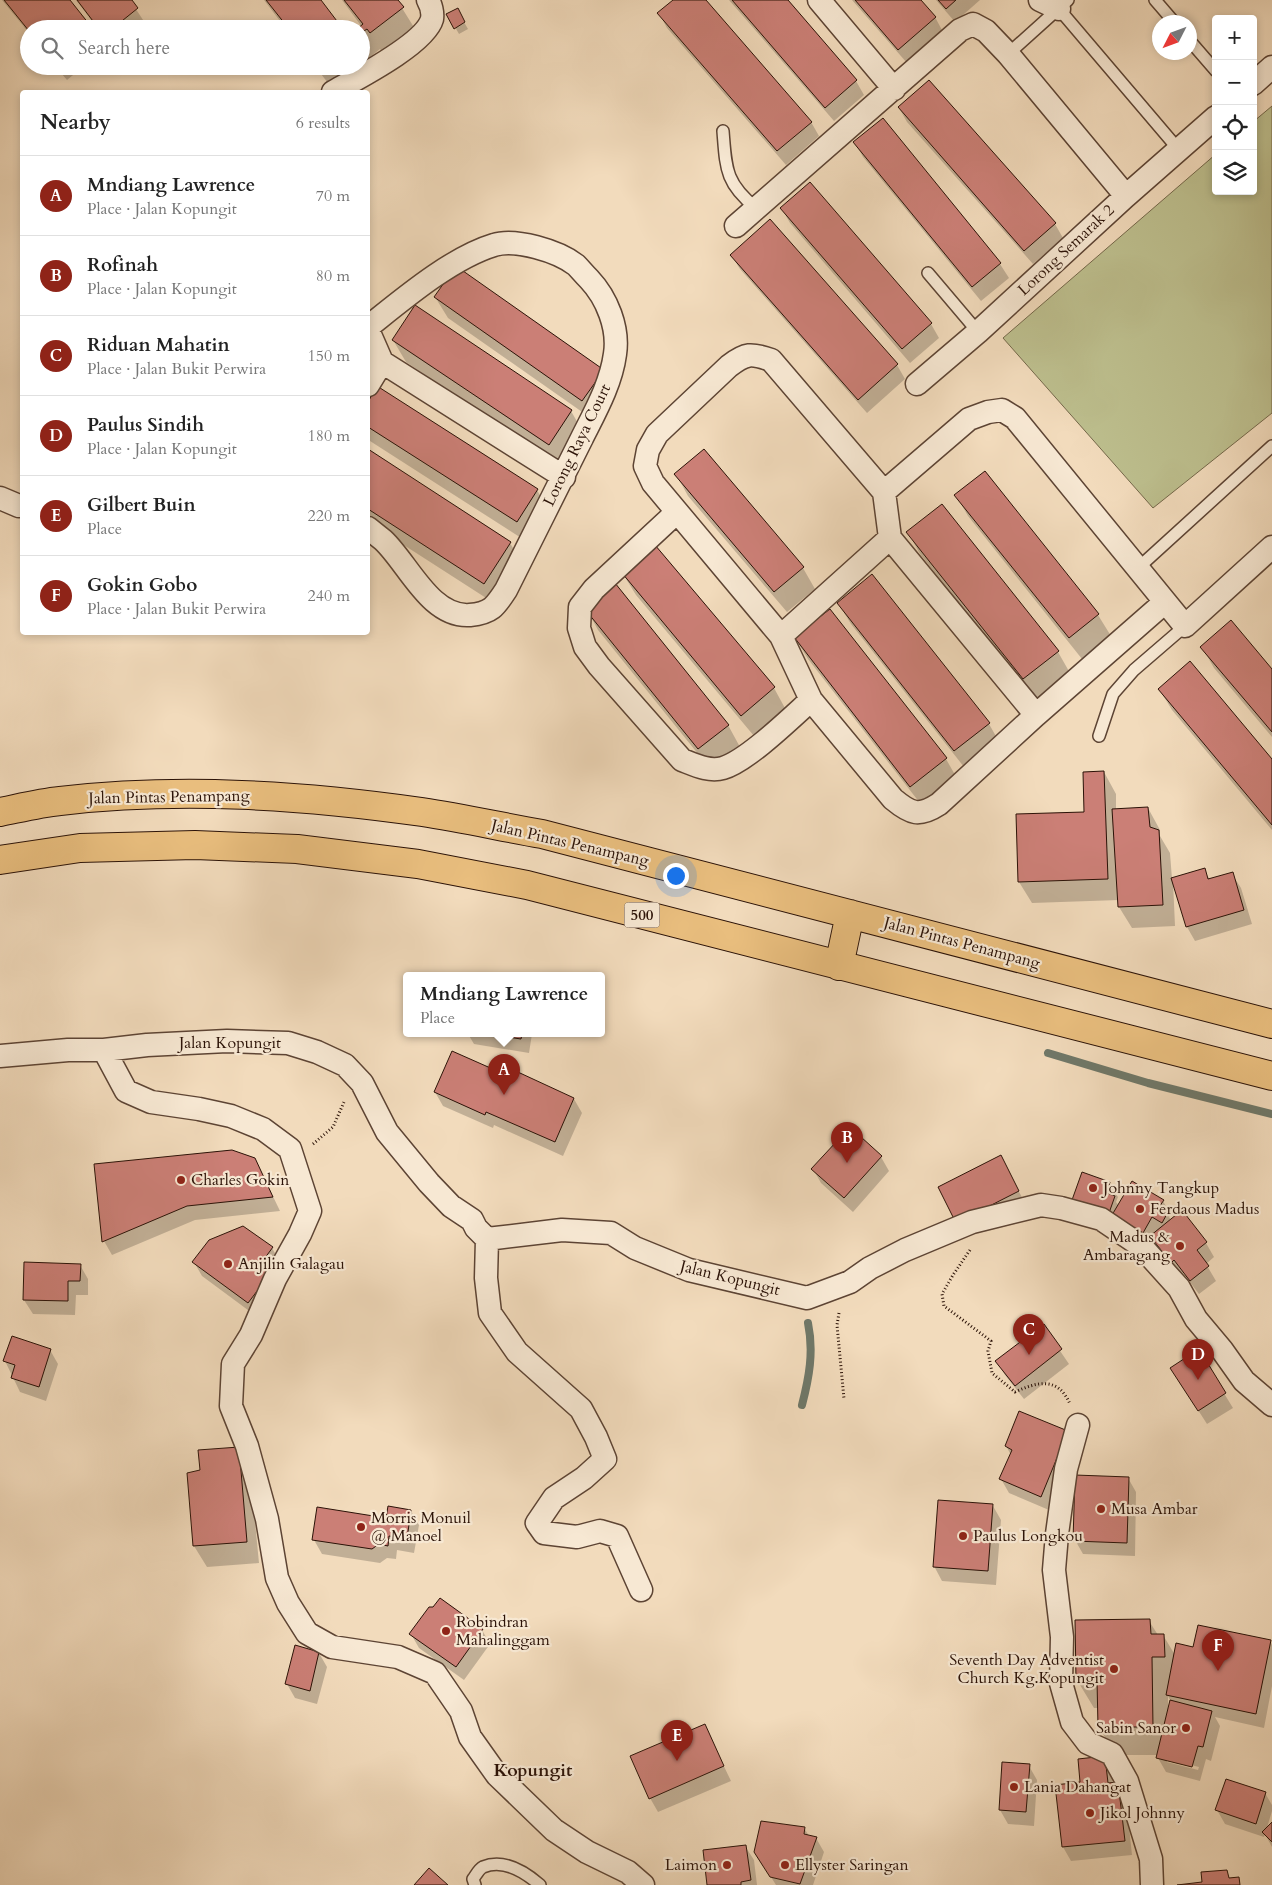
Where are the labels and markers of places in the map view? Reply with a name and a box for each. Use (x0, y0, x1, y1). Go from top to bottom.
pin: A (488, 1054, 520, 1095)
pin: B (831, 1122, 863, 1163)
place label: Charles Gokin (191, 1169, 289, 1191)
marker: Charles Gokin (175, 1174, 187, 1186)
place label: Johnny Tangkup (1101, 1177, 1219, 1199)
marker: Johnny Tangkup (1087, 1182, 1099, 1194)
place label: Ferdaous Madus (1150, 1198, 1259, 1220)
marker: Ferdaous Madus (1134, 1203, 1146, 1215)
place label: Madus & Ambaragang (1083, 1226, 1170, 1266)
marker: Madus & Ambaragang (1174, 1240, 1186, 1252)
place label: Anjilin Galagau (238, 1253, 345, 1275)
marker: Anjilin Galagau (222, 1258, 234, 1270)
pin: C (1013, 1314, 1045, 1355)
pin: D (1182, 1339, 1214, 1380)
place label: Musa Ambar (1111, 1498, 1198, 1520)
marker: Musa Ambar (1095, 1503, 1107, 1515)
place label: Morris Monuil @ Manoel (371, 1507, 471, 1547)
marker: Morris Monuil @ Manoel (355, 1521, 367, 1533)
place label: Paulus Longkou (973, 1525, 1083, 1547)
marker: Paulus Longkou (957, 1530, 969, 1542)
place label: Robindran Mahalinggam (456, 1611, 550, 1651)
marker: Robindran Mahalinggam (440, 1625, 452, 1637)
pin: F (1202, 1630, 1234, 1671)
place label: Seventh Day Adventist Church Kg.Kopungit (949, 1649, 1104, 1689)
marker: Seventh Day Adventist Church Kg.Kopungit (1108, 1663, 1120, 1675)
place label: Sabin Sanor (1096, 1717, 1176, 1739)
pin: E (661, 1720, 693, 1761)
marker: Sabin Sanor (1180, 1722, 1192, 1734)
place label: Lania Dahangat (1024, 1776, 1131, 1798)
marker: Lania Dahangat (1008, 1781, 1020, 1793)
place label: Jikol Johnny (1098, 1802, 1186, 1824)
marker: Jikol Johnny (1084, 1807, 1096, 1819)
place label: Laimon (665, 1854, 717, 1876)
place label: Ellyster Saringan (795, 1854, 909, 1876)
marker: Laimon (721, 1859, 733, 1871)
marker: Ellyster Saringan (779, 1859, 791, 1871)

